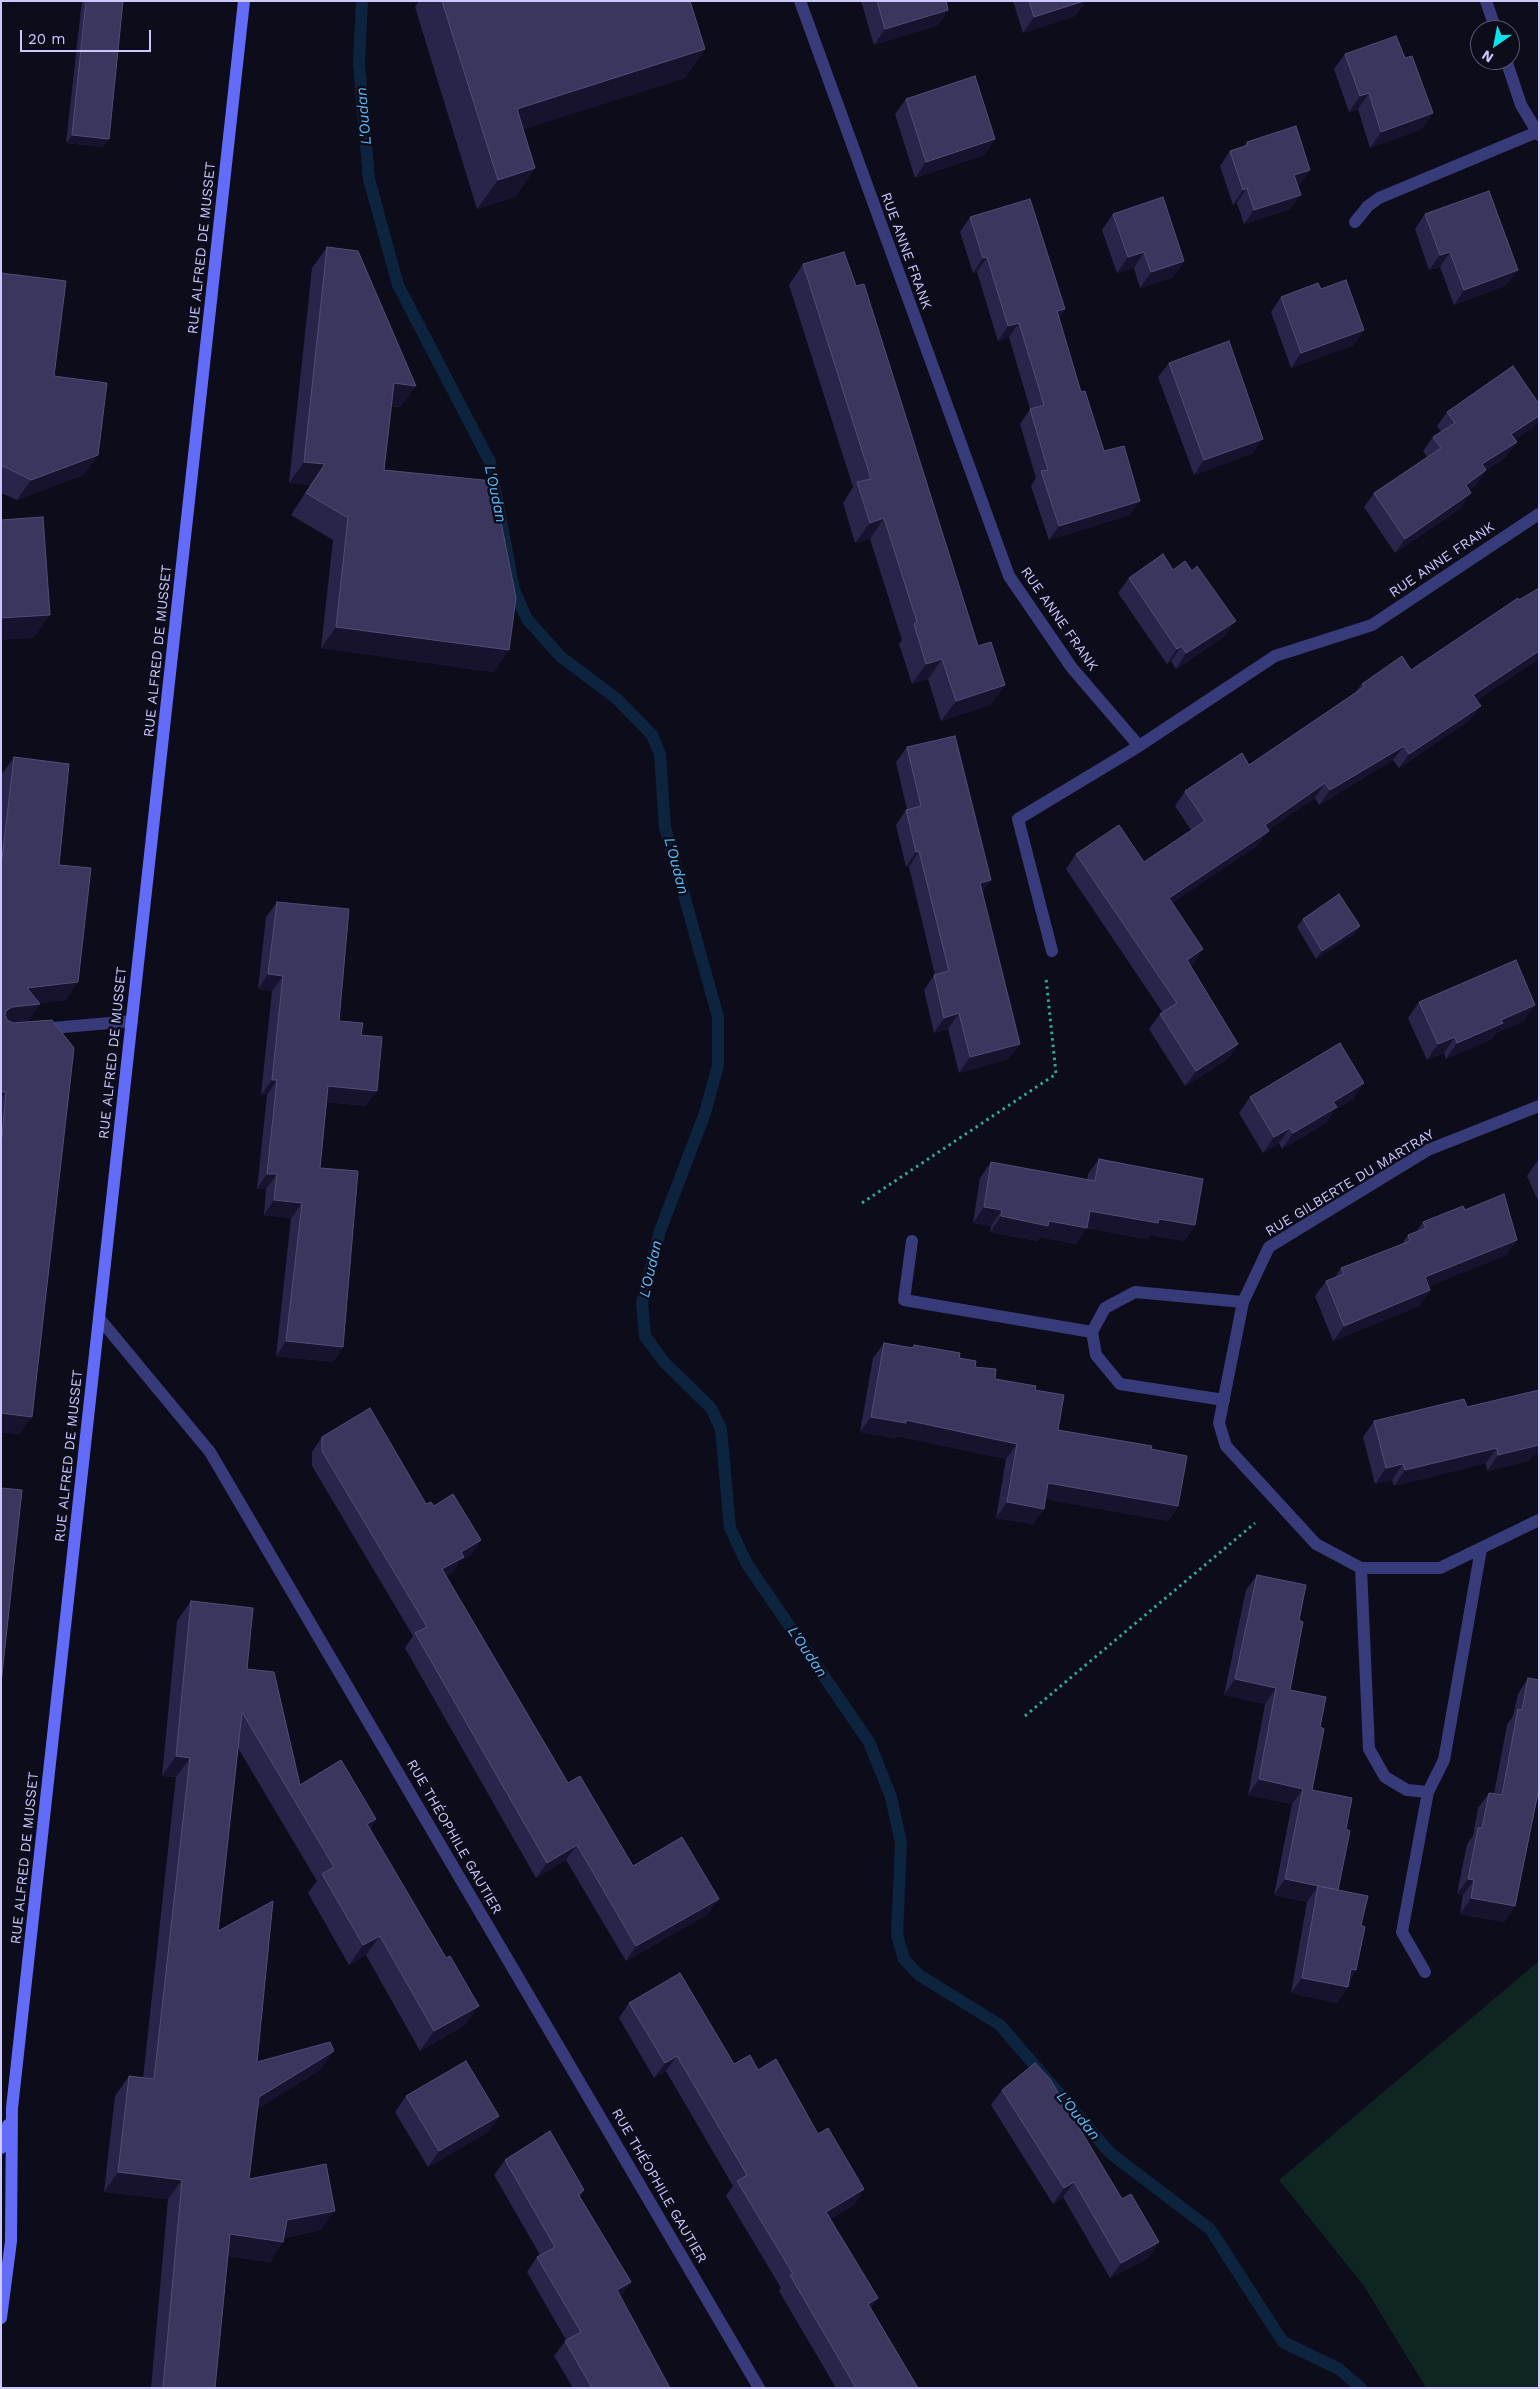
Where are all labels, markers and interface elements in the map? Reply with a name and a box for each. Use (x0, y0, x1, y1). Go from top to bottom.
scale bar (22, 20, 154, 52)
north arrow (1470, 20, 1520, 70)
text: 20 m (28, 30, 66, 48)
text: N (1479, 47, 1496, 66)
water label: L'Oudan (353, 86, 375, 146)
street label: RUE ALFRED DE MUSSET (185, 161, 219, 335)
street label: RUE ANNE FRANK (877, 190, 935, 312)
water label: L'Oudan (480, 464, 510, 524)
street label: RUE ANNE FRANK (1386, 519, 1498, 601)
street label: RUE ALFRED DE MUSSET (141, 564, 175, 738)
street label: RUE ANNE FRANK (1017, 564, 1101, 674)
water label: L'Oudan (660, 836, 692, 896)
street label: RUE ALFRED DE MUSSET (96, 966, 130, 1140)
street label: RUE GILBERTE DU MARTRAY (1263, 1126, 1437, 1240)
water label: L'Oudan (636, 1239, 666, 1299)
street label: RUE ALFRED DE MUSSET (52, 1369, 86, 1543)
water label: L'Oudan (783, 1623, 831, 1681)
street label: RUE THÉOPHILE GAUTIER (403, 1757, 505, 1917)
street label: RUE ALFRED DE MUSSET (8, 1771, 42, 1945)
water label: L'Oudan (1052, 2088, 1104, 2144)
street label: RUE THÉOPHILE GAUTIER (608, 2106, 710, 2266)

